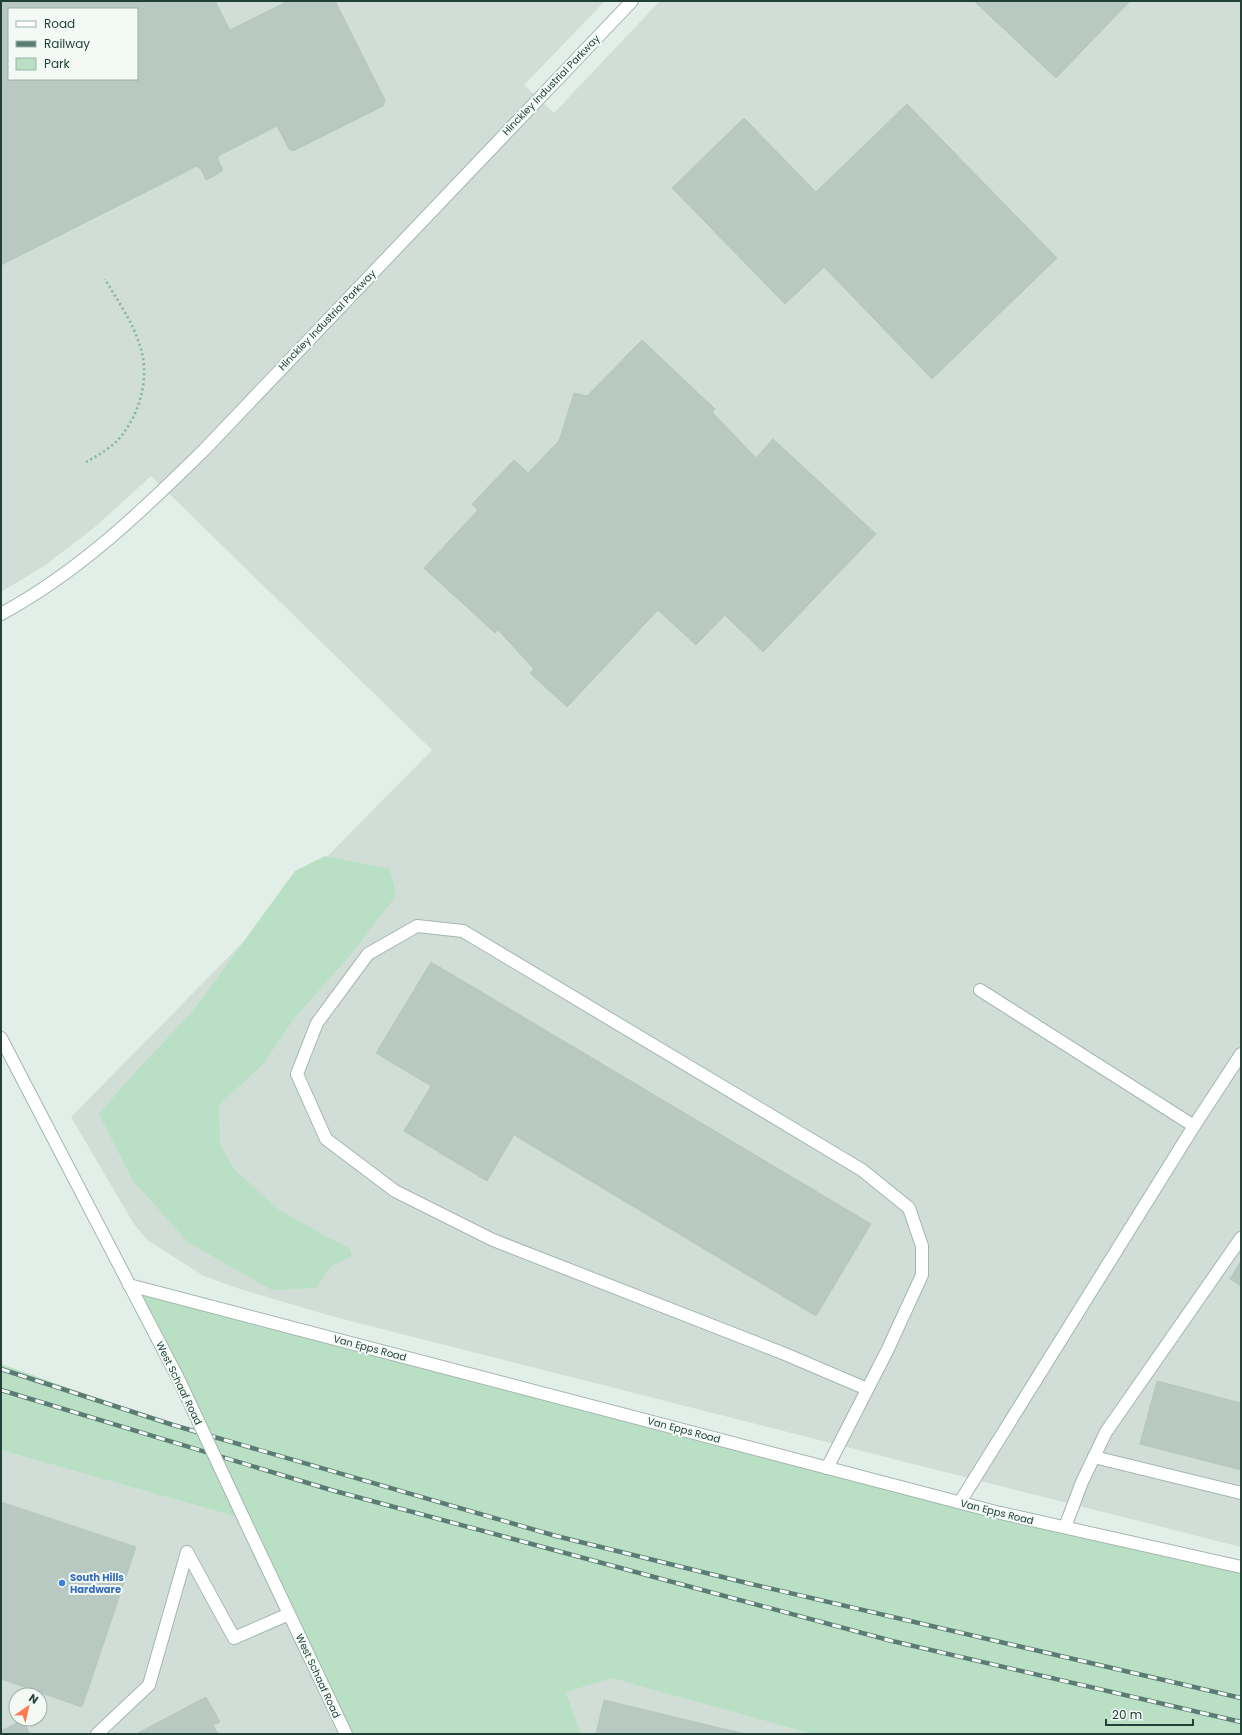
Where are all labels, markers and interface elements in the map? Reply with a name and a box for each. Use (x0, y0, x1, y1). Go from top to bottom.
legend (8, 8, 138, 80)
text: Road (44, 15, 75, 32)
street label: Hinckley Industrial Parkway (499, 31, 604, 139)
text: Railway (44, 35, 90, 52)
text: Park (44, 55, 71, 72)
street label: Hinckley Industrial Parkway (275, 266, 380, 374)
street label: Van Epps Road (332, 1331, 408, 1365)
street label: West Schaaf Road (152, 1339, 206, 1427)
street label: Van Epps Road (646, 1413, 722, 1447)
street label: Van Epps Road (959, 1496, 1035, 1528)
place label: South Hills Hardware (70, 1570, 124, 1597)
marker: South Hills Hardware (57, 1578, 67, 1588)
street label: West Schaaf Road (292, 1631, 344, 1721)
north arrow (8, 1687, 48, 1727)
text: N (26, 1690, 41, 1708)
scale bar (1106, 1701, 1193, 1727)
text: 20 m (1112, 1706, 1142, 1723)

